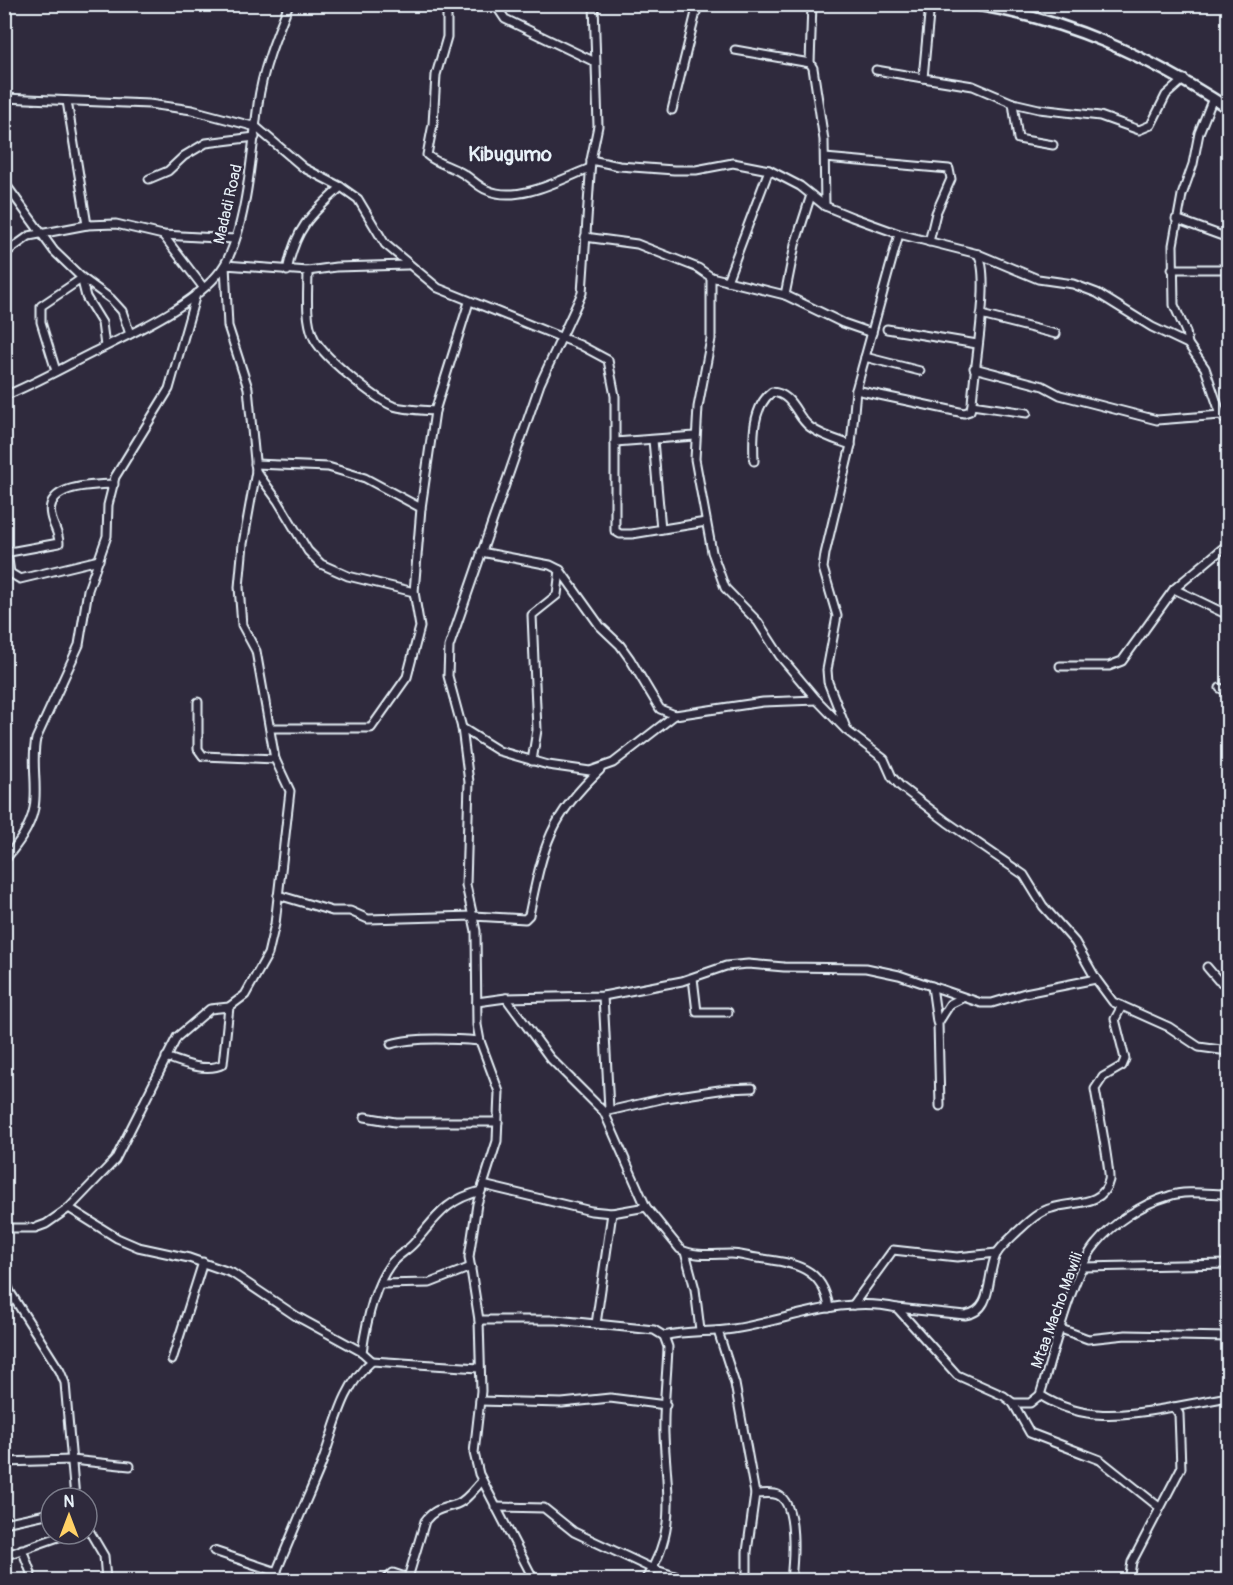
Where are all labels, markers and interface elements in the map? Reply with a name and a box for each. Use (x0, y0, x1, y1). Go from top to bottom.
district label: Kibugumo (468, 142, 552, 167)
street label: Madadi Road (209, 162, 247, 246)
street label: Mtaa Macho Mawili (1027, 1249, 1087, 1371)
north arrow (39, 1486, 99, 1546)
text: N (64, 1492, 75, 1512)

